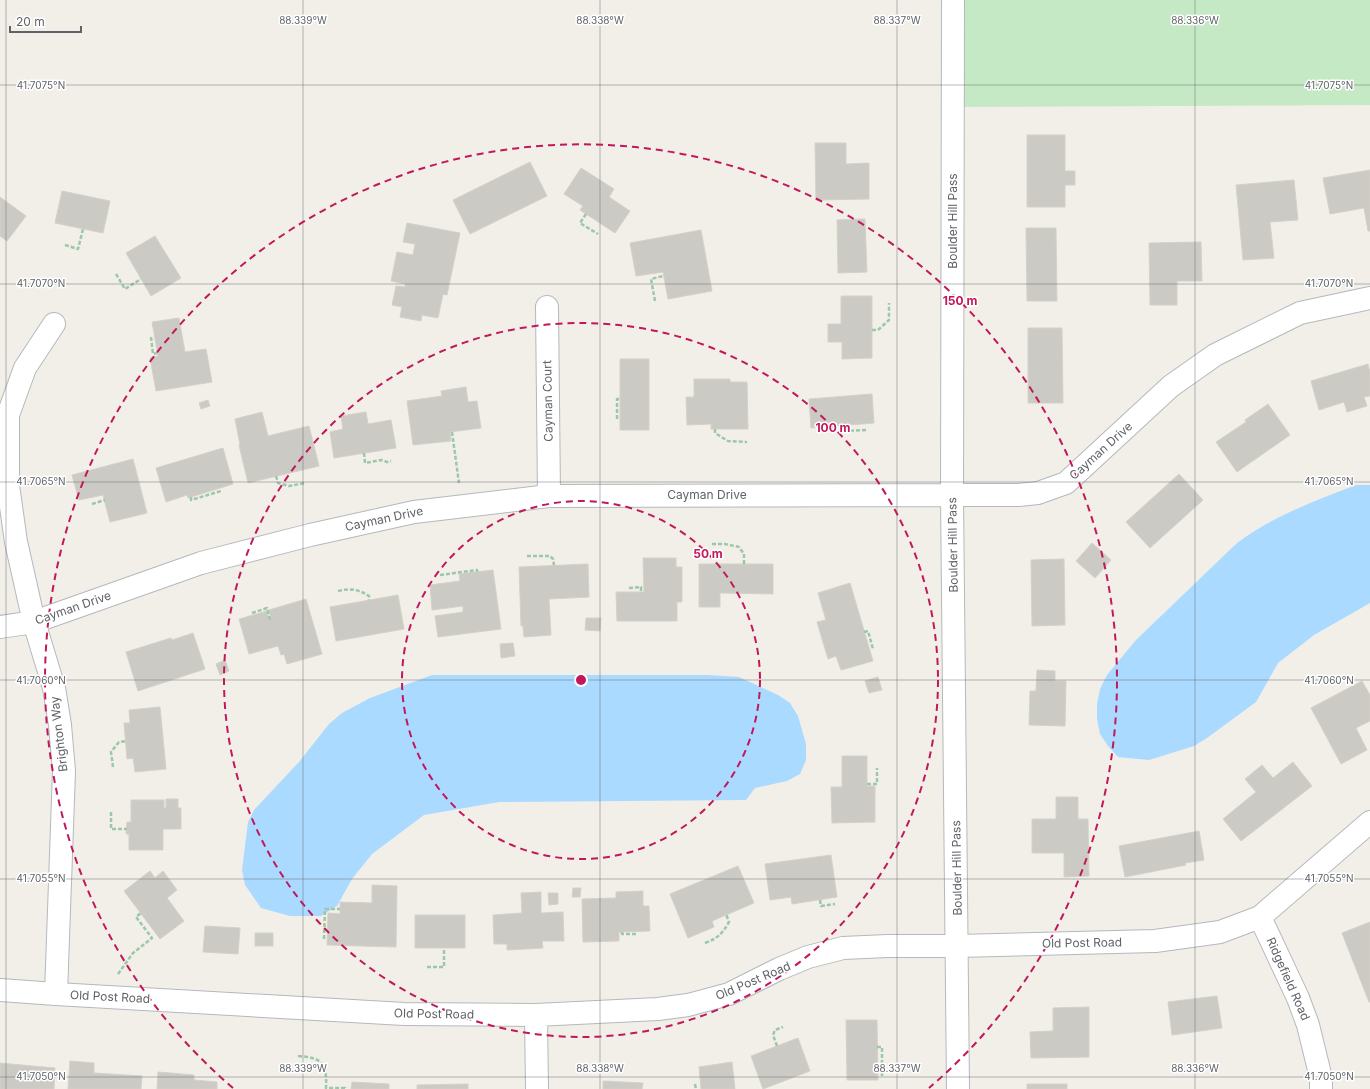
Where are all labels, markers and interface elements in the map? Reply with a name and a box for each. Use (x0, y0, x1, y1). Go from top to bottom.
scale bar (10, 8, 81, 34)
text: 20 m (16, 14, 45, 29)
text: 88.339°W (279, 14, 327, 26)
text: 88.338°W (576, 14, 624, 26)
text: 88.337°W (873, 14, 921, 26)
text: 88.336°W (1171, 14, 1219, 26)
text: 41.7075°N (17, 79, 65, 91)
text: 41.7075°N (1305, 79, 1353, 91)
street label: Boulder Hill Pass (945, 173, 960, 269)
text: 41.7070°N (17, 277, 65, 289)
text: 41.7070°N (1305, 277, 1353, 289)
text: 150 m (943, 293, 977, 308)
street label: Cayman Court (539, 360, 556, 442)
street label: Cayman Drive (1066, 418, 1135, 483)
text: 100 m (815, 420, 851, 435)
text: 41.7065°N (16, 475, 66, 487)
text: 41.7065°N (1304, 475, 1354, 487)
street label: Cayman Drive (667, 487, 747, 502)
street label: Boulder Hill Pass (944, 497, 961, 593)
street label: Cayman Drive (343, 503, 424, 534)
text: 50 m (693, 546, 723, 561)
street label: Cayman Drive (33, 587, 113, 628)
centre of rings (574, 673, 588, 687)
text: 41.7060°N (16, 674, 66, 686)
text: 41.7060°N (1304, 674, 1354, 686)
street label: Brighton Way (46, 695, 71, 773)
street label: Boulder Hill Pass (948, 820, 965, 916)
text: 41.7055°N (16, 872, 66, 884)
text: 41.7055°N (1304, 872, 1354, 884)
street label: Old Post Road (1042, 934, 1122, 951)
street label: Ridgefield Road (1263, 935, 1313, 1023)
street label: Old Post Road (713, 958, 793, 1003)
street label: Old Post Road (70, 987, 150, 1006)
street label: Old Post Road (394, 1005, 474, 1022)
text: 88.339°W (279, 1062, 327, 1074)
text: 88.338°W (576, 1062, 624, 1074)
text: 88.337°W (873, 1062, 921, 1074)
text: 88.336°W (1171, 1062, 1219, 1074)
text: 41.7050°N (16, 1070, 66, 1082)
text: 41.7050°N (1304, 1070, 1354, 1082)

